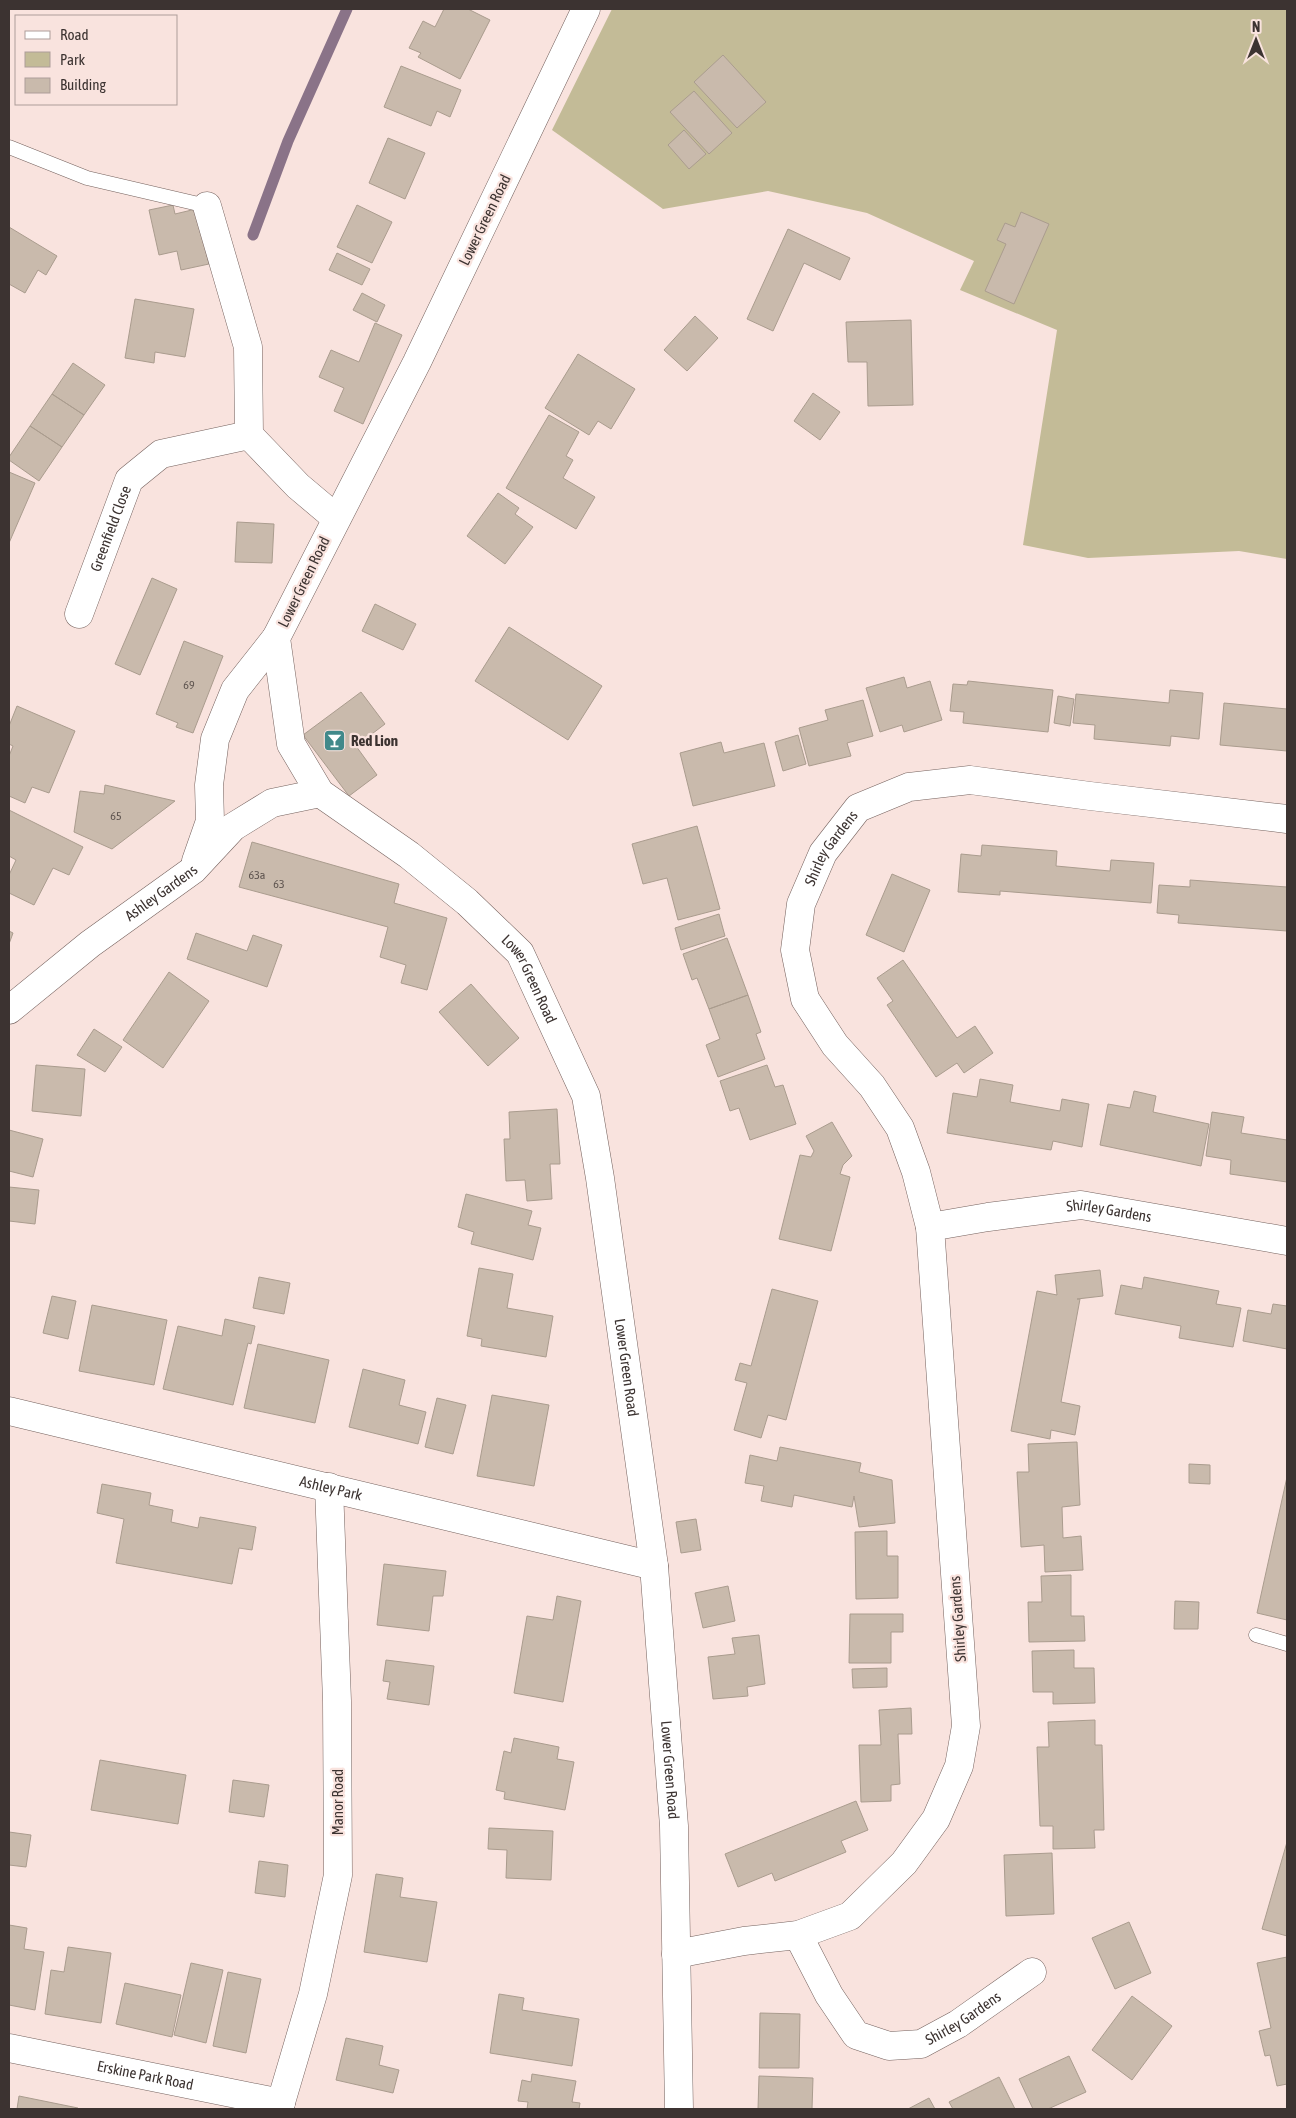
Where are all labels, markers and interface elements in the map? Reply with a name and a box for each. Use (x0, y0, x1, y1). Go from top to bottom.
legend (15, 15, 178, 105)
north arrow (1231, 15, 1281, 65)
text: N (1252, 19, 1260, 35)
text: Road (60, 26, 89, 43)
text: Park (60, 51, 85, 68)
text: Building (60, 76, 106, 93)
street label: Lower Green Road (455, 172, 514, 268)
street label: Greenfield Close (87, 483, 134, 574)
street label: Lower Green Road (274, 534, 333, 630)
house number: 69 (183, 678, 195, 692)
bar icon: Red Lion (323, 729, 347, 753)
place label: Red Lion (351, 732, 398, 749)
street label: Shirley Gardens (801, 807, 861, 888)
house number: 65 (110, 809, 122, 823)
street label: Ashley Gardens (121, 862, 201, 924)
house number: 63a (249, 868, 265, 882)
house number: 63 (273, 877, 285, 891)
street label: Lower Green Road (498, 931, 560, 1026)
street label: Shirley Gardens (1065, 1196, 1153, 1225)
street label: Lower Green Road (612, 1317, 642, 1418)
street label: Ashley Park (298, 1472, 364, 1504)
street label: Shirley Gardens (946, 1576, 969, 1663)
street label: Lower Green Road (658, 1720, 682, 1820)
street label: Manor Road (329, 1769, 346, 1835)
street label: Shirley Gardens (922, 1988, 1004, 2048)
street label: Erskine Park Road (96, 2057, 195, 2093)

